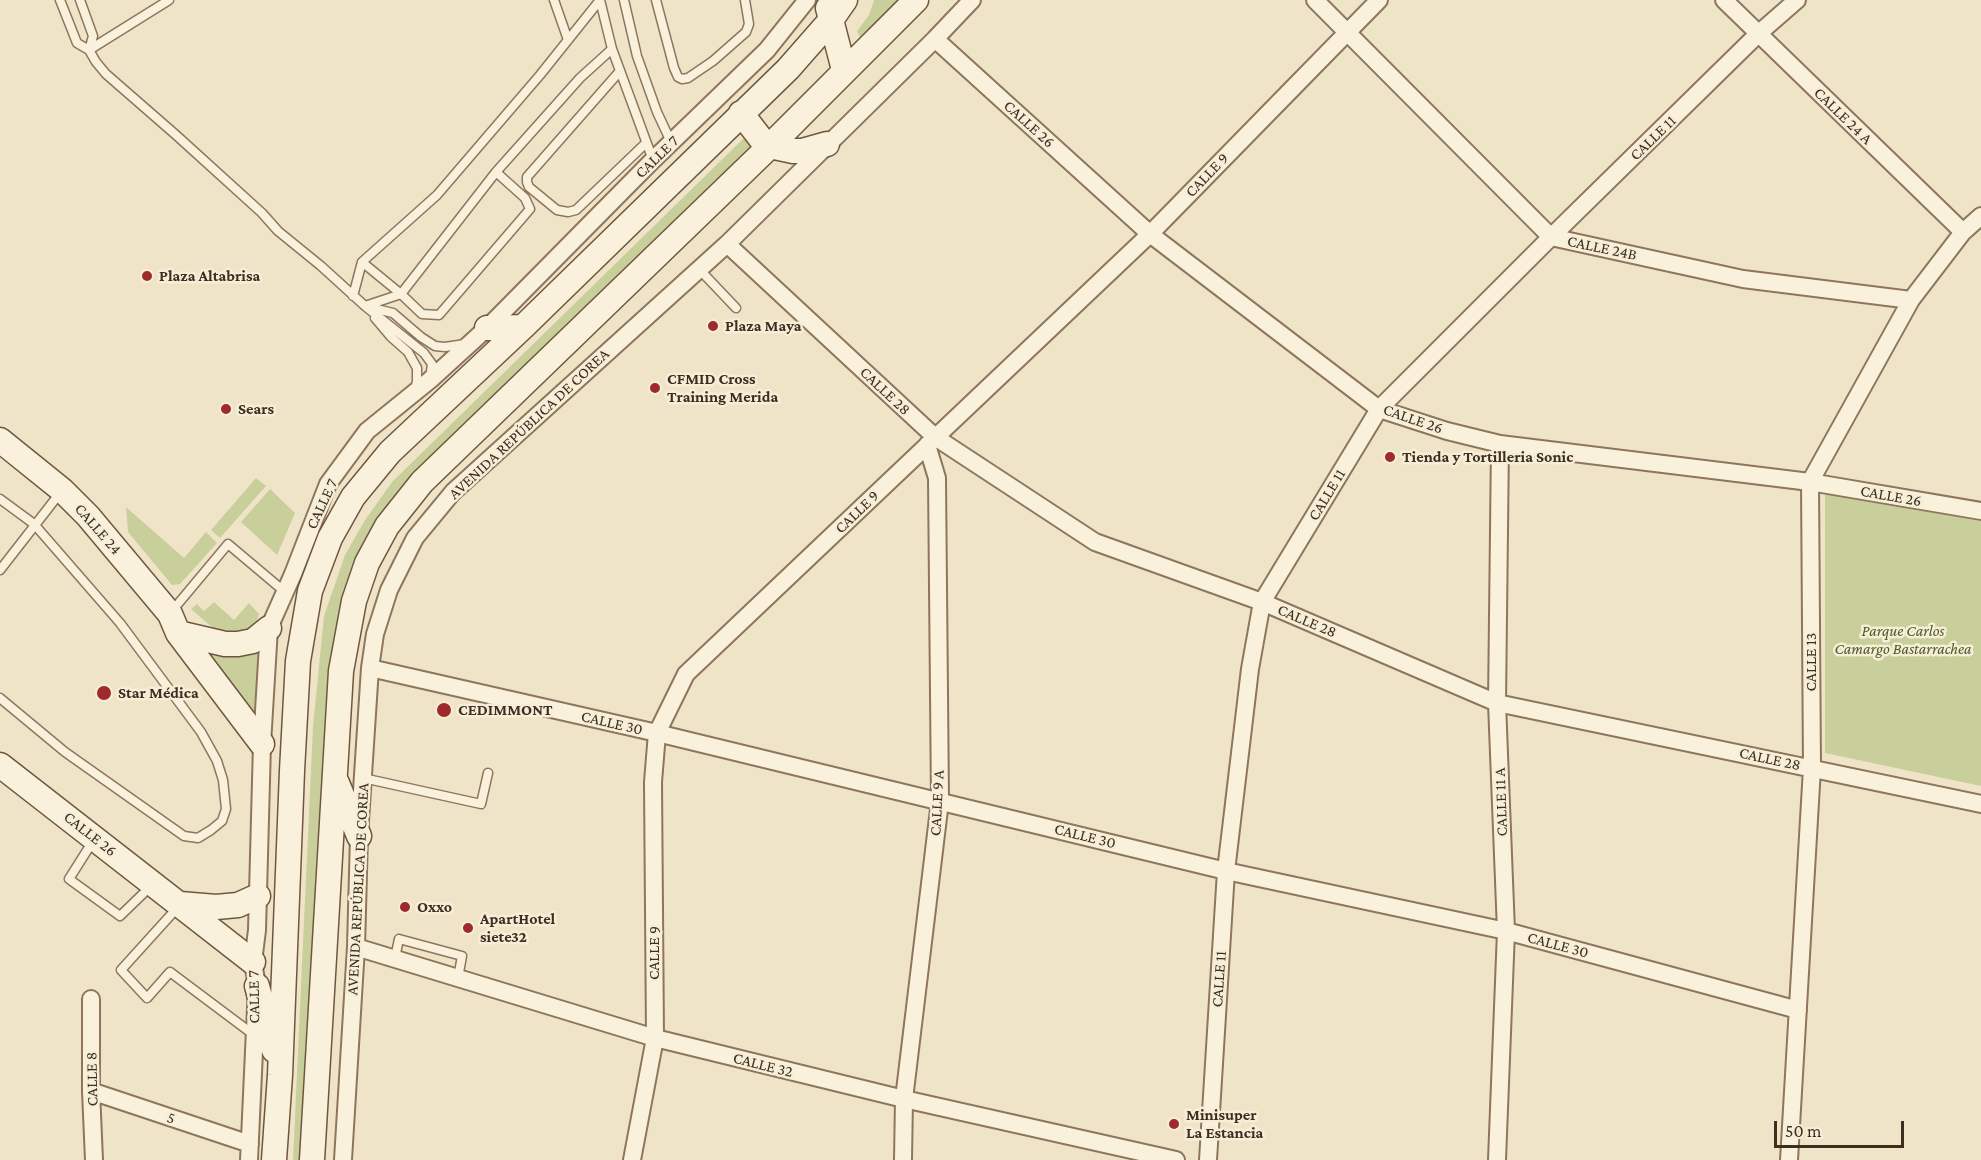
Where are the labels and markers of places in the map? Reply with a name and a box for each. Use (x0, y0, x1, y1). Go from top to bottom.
place label: Plaza Altabrisa (159, 266, 260, 286)
marker: Plaza Altabrisa (140, 269, 154, 283)
place label: Plaza Maya (725, 316, 802, 336)
marker: Plaza Maya (706, 319, 720, 333)
place label: CFMID Cross Training Merida (667, 369, 778, 407)
marker: CFMID Cross Training Merida (648, 381, 662, 395)
place label: Sears (238, 399, 274, 419)
marker: Sears (219, 402, 233, 416)
place label: Tienda y Tortilleria Sonic (1402, 447, 1573, 467)
marker: Tienda y Tortilleria Sonic (1383, 450, 1397, 464)
place label: Star Médica (118, 683, 199, 703)
marker: Star Médica (95, 684, 113, 702)
place label: CEDIMMONT (458, 700, 553, 720)
marker: CEDIMMONT (435, 701, 453, 719)
place label: Oxxo (417, 897, 452, 917)
marker: Oxxo (398, 900, 412, 914)
place label: ApartHotel siete32 (480, 909, 555, 947)
marker: ApartHotel siete32 (461, 921, 475, 935)
place label: Minisuper La Estancia (1186, 1105, 1263, 1143)
marker: Minisuper La Estancia (1167, 1117, 1181, 1131)

